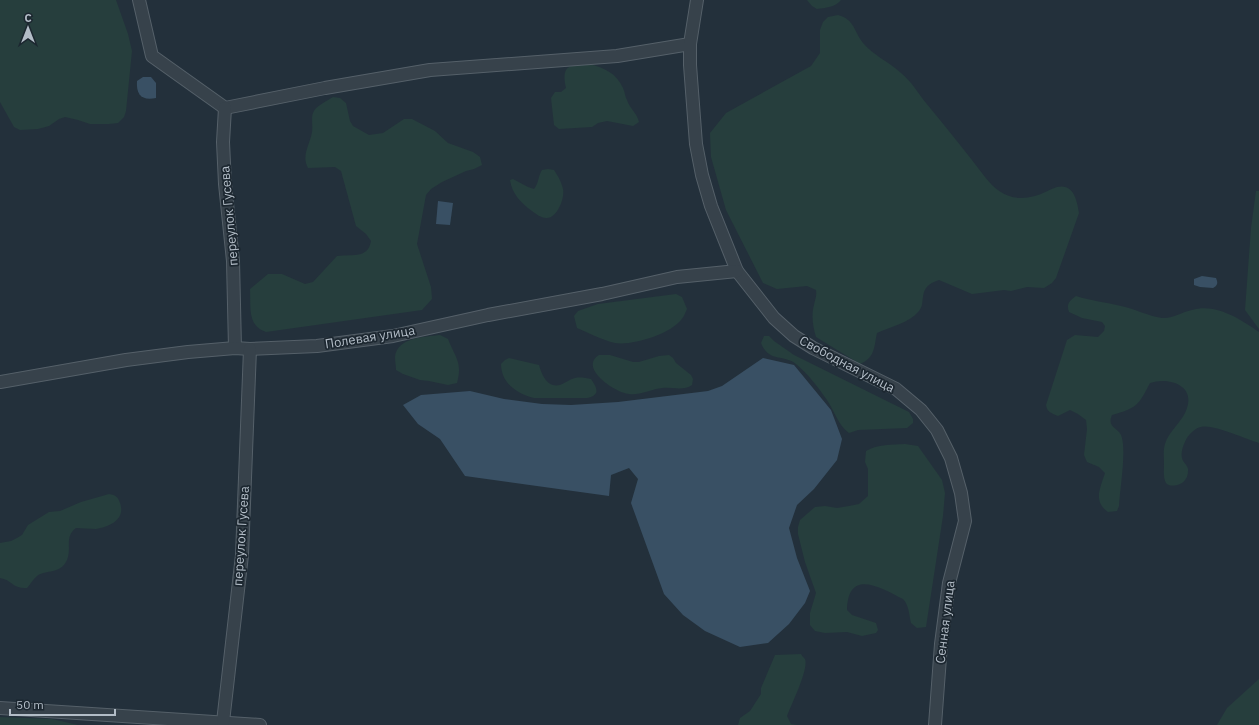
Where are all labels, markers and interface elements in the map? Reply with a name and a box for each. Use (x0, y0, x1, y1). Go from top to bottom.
north arrow (8, 8, 48, 48)
text: С (24, 11, 32, 25)
street label: переулок Гусева (216, 165, 242, 267)
street label: Полевая улица (324, 321, 416, 353)
street label: Свободная улица (796, 332, 898, 396)
street label: переулок Гусева (229, 485, 253, 587)
street label: Сенная улица (931, 579, 959, 664)
scale bar (10, 691, 115, 717)
text: 50 m (16, 697, 44, 712)

